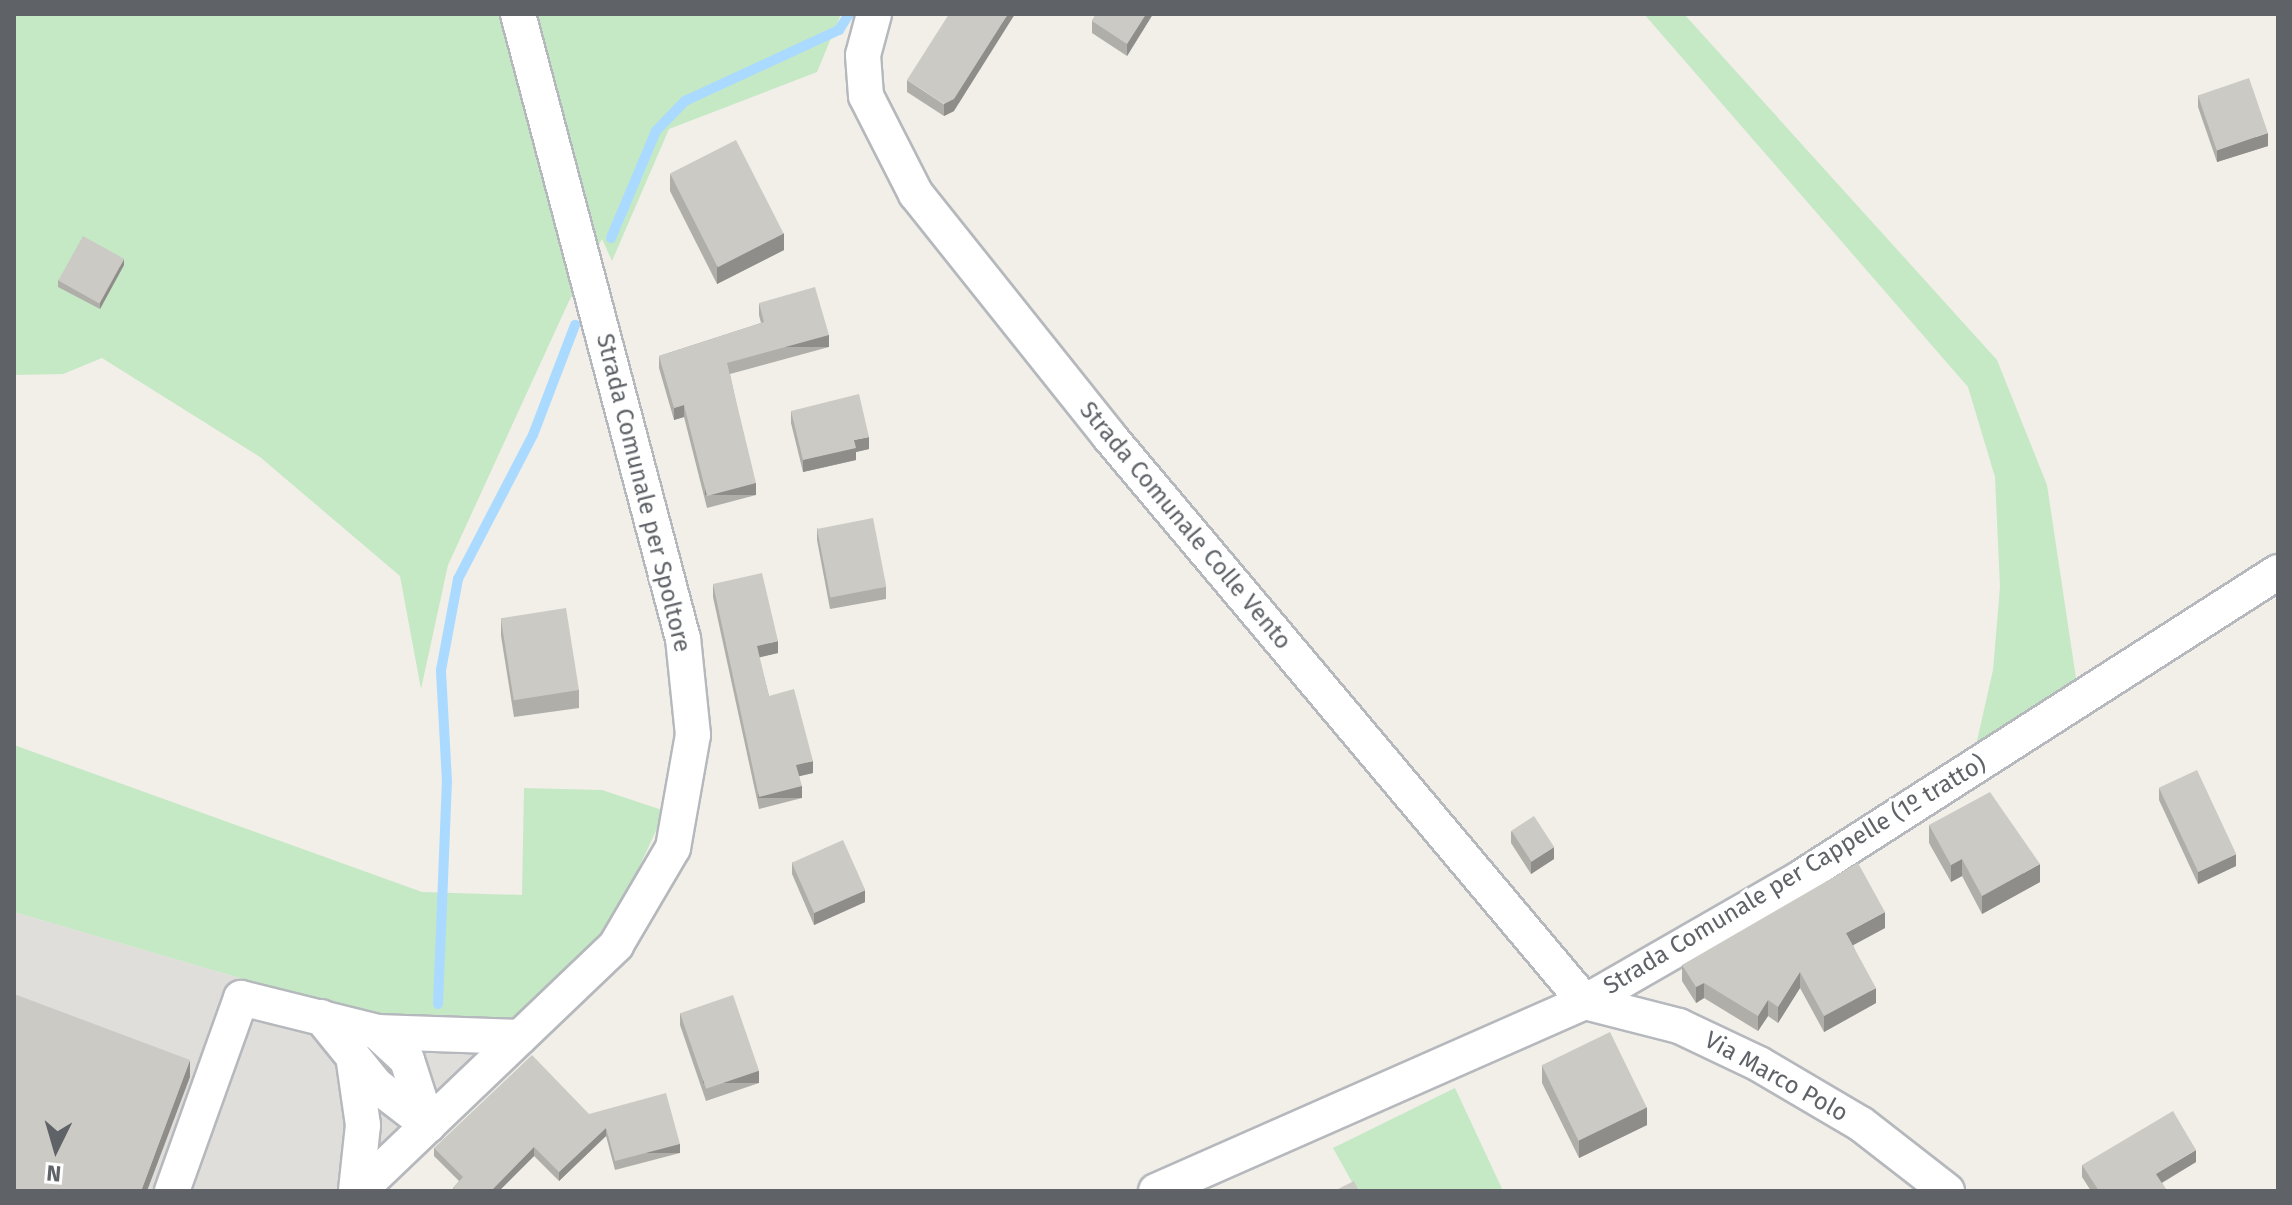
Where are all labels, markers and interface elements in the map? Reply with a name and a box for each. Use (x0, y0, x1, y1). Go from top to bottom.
street label: Strada Comunale per Spoltore (589, 331, 697, 655)
street label: Strada Comunale Colle Vento (1073, 396, 1297, 656)
street label: Strada Comunale per Cappelle (1º tratto) (1599, 749, 1991, 1001)
street label: Via Marco Polo (1699, 1026, 1853, 1128)
north arrow (16, 1109, 96, 1189)
text: N (45, 1159, 62, 1187)

